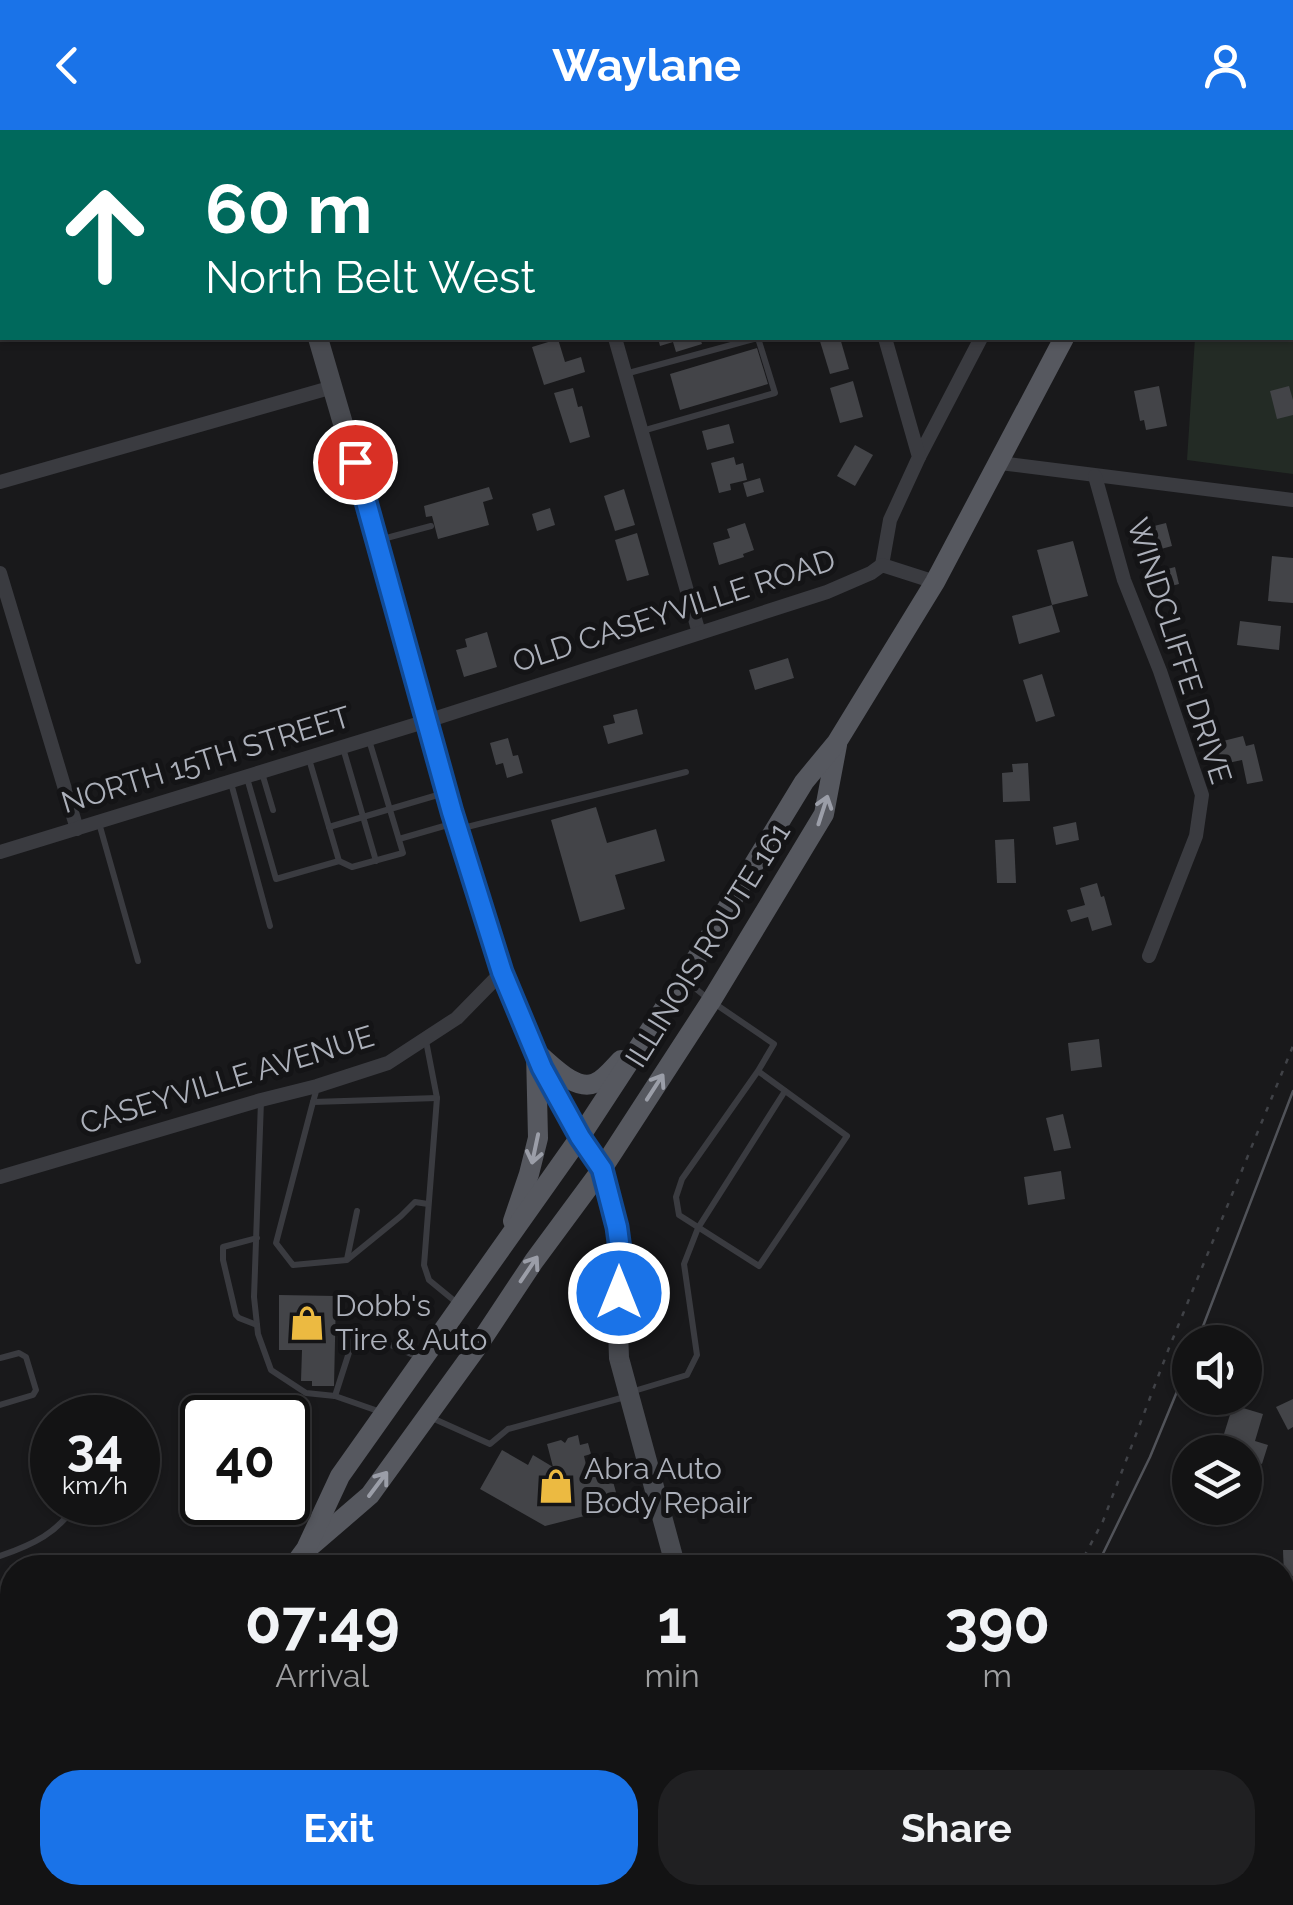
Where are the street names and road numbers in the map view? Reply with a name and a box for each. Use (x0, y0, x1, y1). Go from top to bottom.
street label: WINDCLIFFE DRIVE (1120, 514, 1239, 788)
street label: OLD CASEYVILLE ROAD (508, 542, 840, 679)
street label: NORTH 15TH STREET (57, 699, 355, 820)
street label: ILLINOIS ROUTE 161 (618, 816, 797, 1073)
street label: CASEYVILLE AVENUE (76, 1018, 378, 1141)

